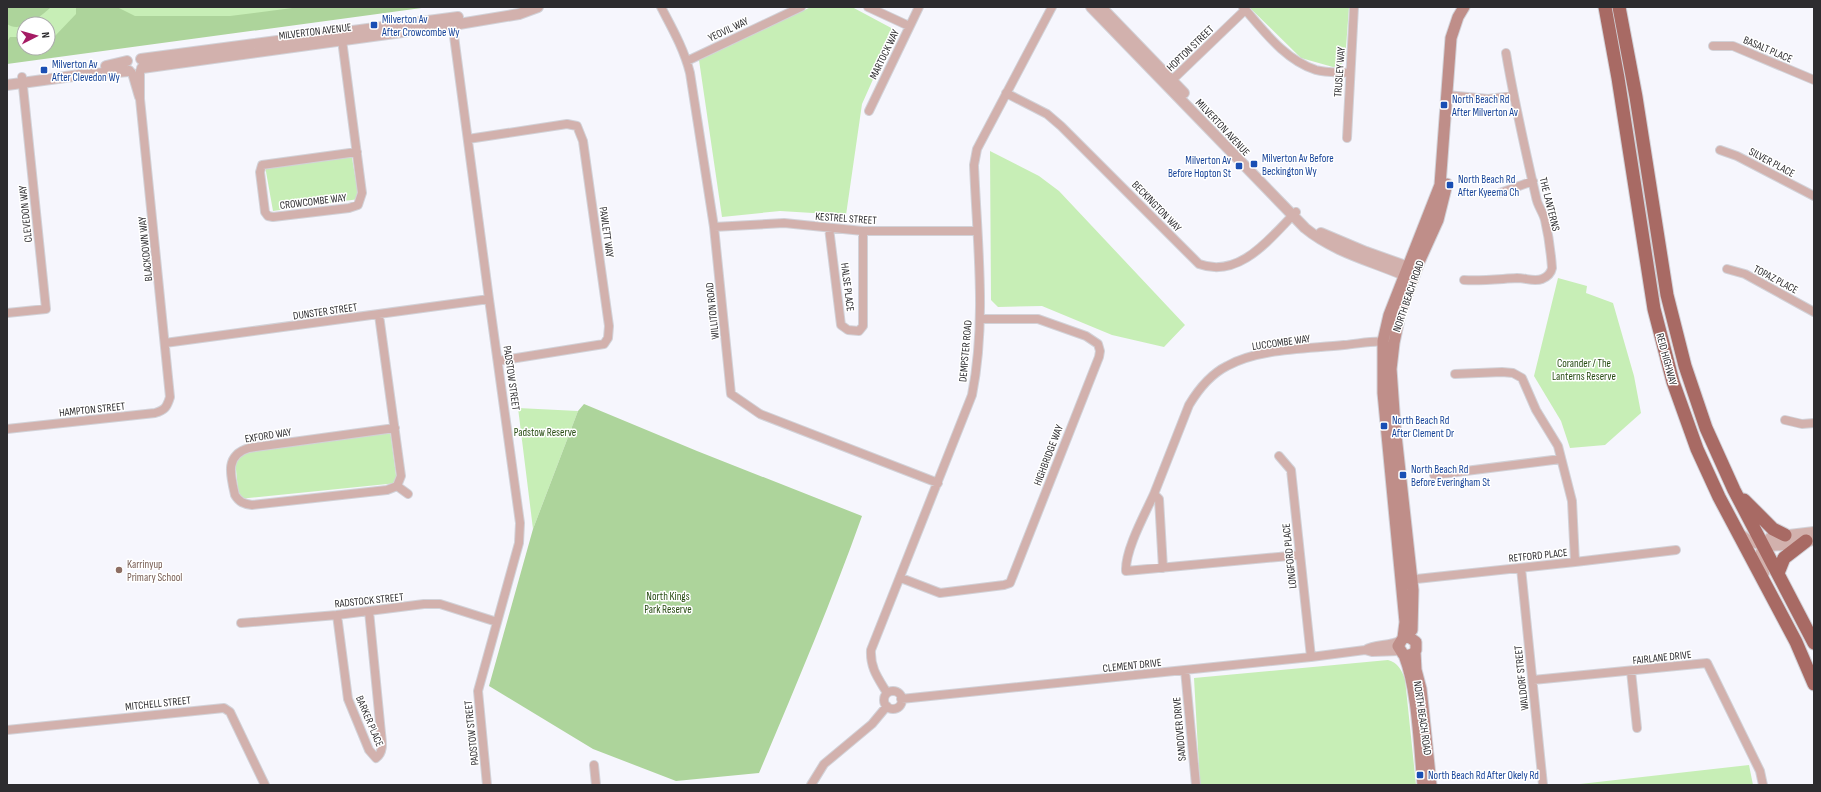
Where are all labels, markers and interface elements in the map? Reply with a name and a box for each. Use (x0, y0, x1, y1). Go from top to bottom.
place label: Milverton Av After Crowcombe Wy (381, 13, 460, 39)
street label: YEOVIL WAY (706, 14, 751, 44)
north arrow (16, 16, 56, 56)
marker: Milverton Av After Crowcombe Wy (369, 20, 379, 30)
street label: MILVERTON AVENUE (278, 21, 352, 42)
street label: HOPTON STREET (1164, 22, 1217, 74)
street label: MARTOCK WAY (867, 27, 902, 81)
text: N (39, 31, 52, 39)
street label: BASALT PLACE (1741, 33, 1794, 66)
street label: TRUSLEY WAY (1331, 46, 1348, 98)
place label: Milverton Av After Clevedon Wy (51, 58, 121, 84)
marker: Milverton Av After Clevedon Wy (39, 65, 49, 75)
place label: North Beach Rd After Milverton Av (1451, 93, 1519, 119)
street label: MILVERTON AVENUE (1193, 96, 1252, 159)
marker: North Beach Rd After Milverton Av (1439, 100, 1449, 110)
street label: SILVER PLACE (1747, 145, 1797, 180)
place label: Milverton Av Before Beckington Wy (1262, 152, 1334, 178)
place label: Milverton Av Before Hopton St (1168, 154, 1232, 180)
marker: Milverton Av Before Beckington Wy (1249, 159, 1259, 169)
marker: Milverton Av Before Hopton St (1234, 161, 1244, 171)
place label: North Beach Rd After Kyeema Ch (1457, 173, 1520, 199)
street label: THE LANTERNS (1537, 176, 1563, 233)
street label: BECKINGTON WAY (1129, 178, 1184, 235)
marker: North Beach Rd After Kyeema Ch (1445, 180, 1455, 190)
street label: CLEVEDON WAY (16, 184, 35, 243)
street label: CROWCOMBE WAY (279, 191, 347, 212)
street label: PAWLETT WAY (597, 206, 617, 259)
street label: KESTREL STREET (815, 210, 878, 227)
street label: BLACKDOWN WAY (136, 216, 155, 282)
street label: NORTH BEACH ROAD (1390, 259, 1427, 334)
street label: HALSE PLACE (838, 262, 857, 312)
street label: TOPAZ PLACE (1751, 262, 1800, 297)
street label: WILLITON ROAD (703, 282, 722, 340)
street label: DUNSTER STREET (292, 300, 359, 322)
street label: DEMPSTER ROAD (956, 320, 975, 383)
street label: LUCCOMBE WAY (1251, 332, 1311, 353)
street label: REID HIGHWAY (1653, 332, 1680, 387)
street label: PADSTOW STREET (501, 345, 523, 412)
park label: Corander / The Lanterns Reserve (1552, 357, 1616, 383)
street label: HAMPTON STREET (58, 400, 126, 419)
place label: North Beach Rd After Clement Dr (1391, 414, 1454, 440)
marker: North Beach Rd After Clement Dr (1379, 421, 1389, 431)
street label: HIGHBRIDGE WAY (1031, 423, 1066, 487)
street label: EXFORD WAY (244, 425, 293, 446)
park label: Padstow Reserve (514, 426, 576, 439)
place label: North Beach Rd Before Everingham St (1411, 463, 1491, 489)
marker: North Beach Rd Before Everingham St (1398, 470, 1408, 480)
street label: LONGFORD PLACE (1280, 523, 1299, 589)
street label: RETFORD PLACE (1508, 546, 1568, 565)
place label: Karrinyup Primary School (127, 558, 182, 584)
marker: Karrinyup Primary School (114, 565, 124, 575)
street label: RADSTOCK STREET (334, 590, 405, 611)
park label: North Kings Park Reserve (644, 590, 692, 616)
street label: WALDORF STREET (1512, 644, 1531, 711)
street label: FAIRLANE DRIVE (1632, 648, 1692, 667)
street label: CLEMENT DRIVE (1102, 656, 1162, 675)
street label: NORTH BEACH ROAD (1411, 680, 1434, 756)
street label: MITCHELL STREET (125, 694, 192, 713)
street label: BARKER PLACE (353, 694, 386, 749)
street label: SANDOVER DRIVE (1170, 696, 1189, 762)
street label: PADSTOW STREET (462, 699, 481, 766)
place label: North Beach Rd After Okely Rd (1428, 769, 1539, 782)
marker: North Beach Rd After Okely Rd (1415, 770, 1425, 780)

